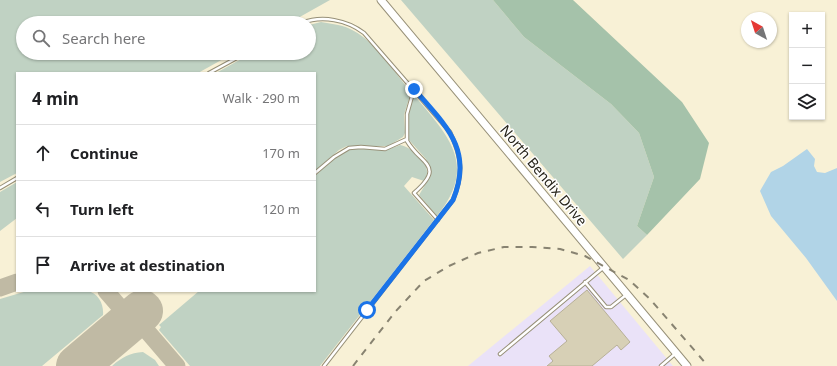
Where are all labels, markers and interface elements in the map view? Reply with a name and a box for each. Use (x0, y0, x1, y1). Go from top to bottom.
north arrow (741, 12, 777, 48)
map controls (789, 12, 825, 120)
button: + (789, 12, 825, 48)
search box (16, 16, 316, 60)
icon: search (30, 27, 52, 49)
text: Search here (62, 28, 145, 48)
button: − (789, 48, 825, 84)
route end (405, 80, 423, 98)
button: layers (789, 84, 825, 120)
text: 4 min (32, 87, 79, 110)
text: Walk · 290 m (222, 89, 300, 107)
street label: North Bendix Drive (496, 121, 592, 229)
icon: ahead (32, 142, 54, 164)
text: Continue (70, 143, 138, 163)
text: 170 m (262, 144, 300, 162)
icon: left (32, 198, 54, 220)
text: Turn left (70, 199, 134, 219)
text: 120 m (262, 200, 300, 218)
icon: arrive (32, 254, 54, 276)
text: Arrive at destination (70, 255, 225, 275)
route start (358, 301, 376, 319)

